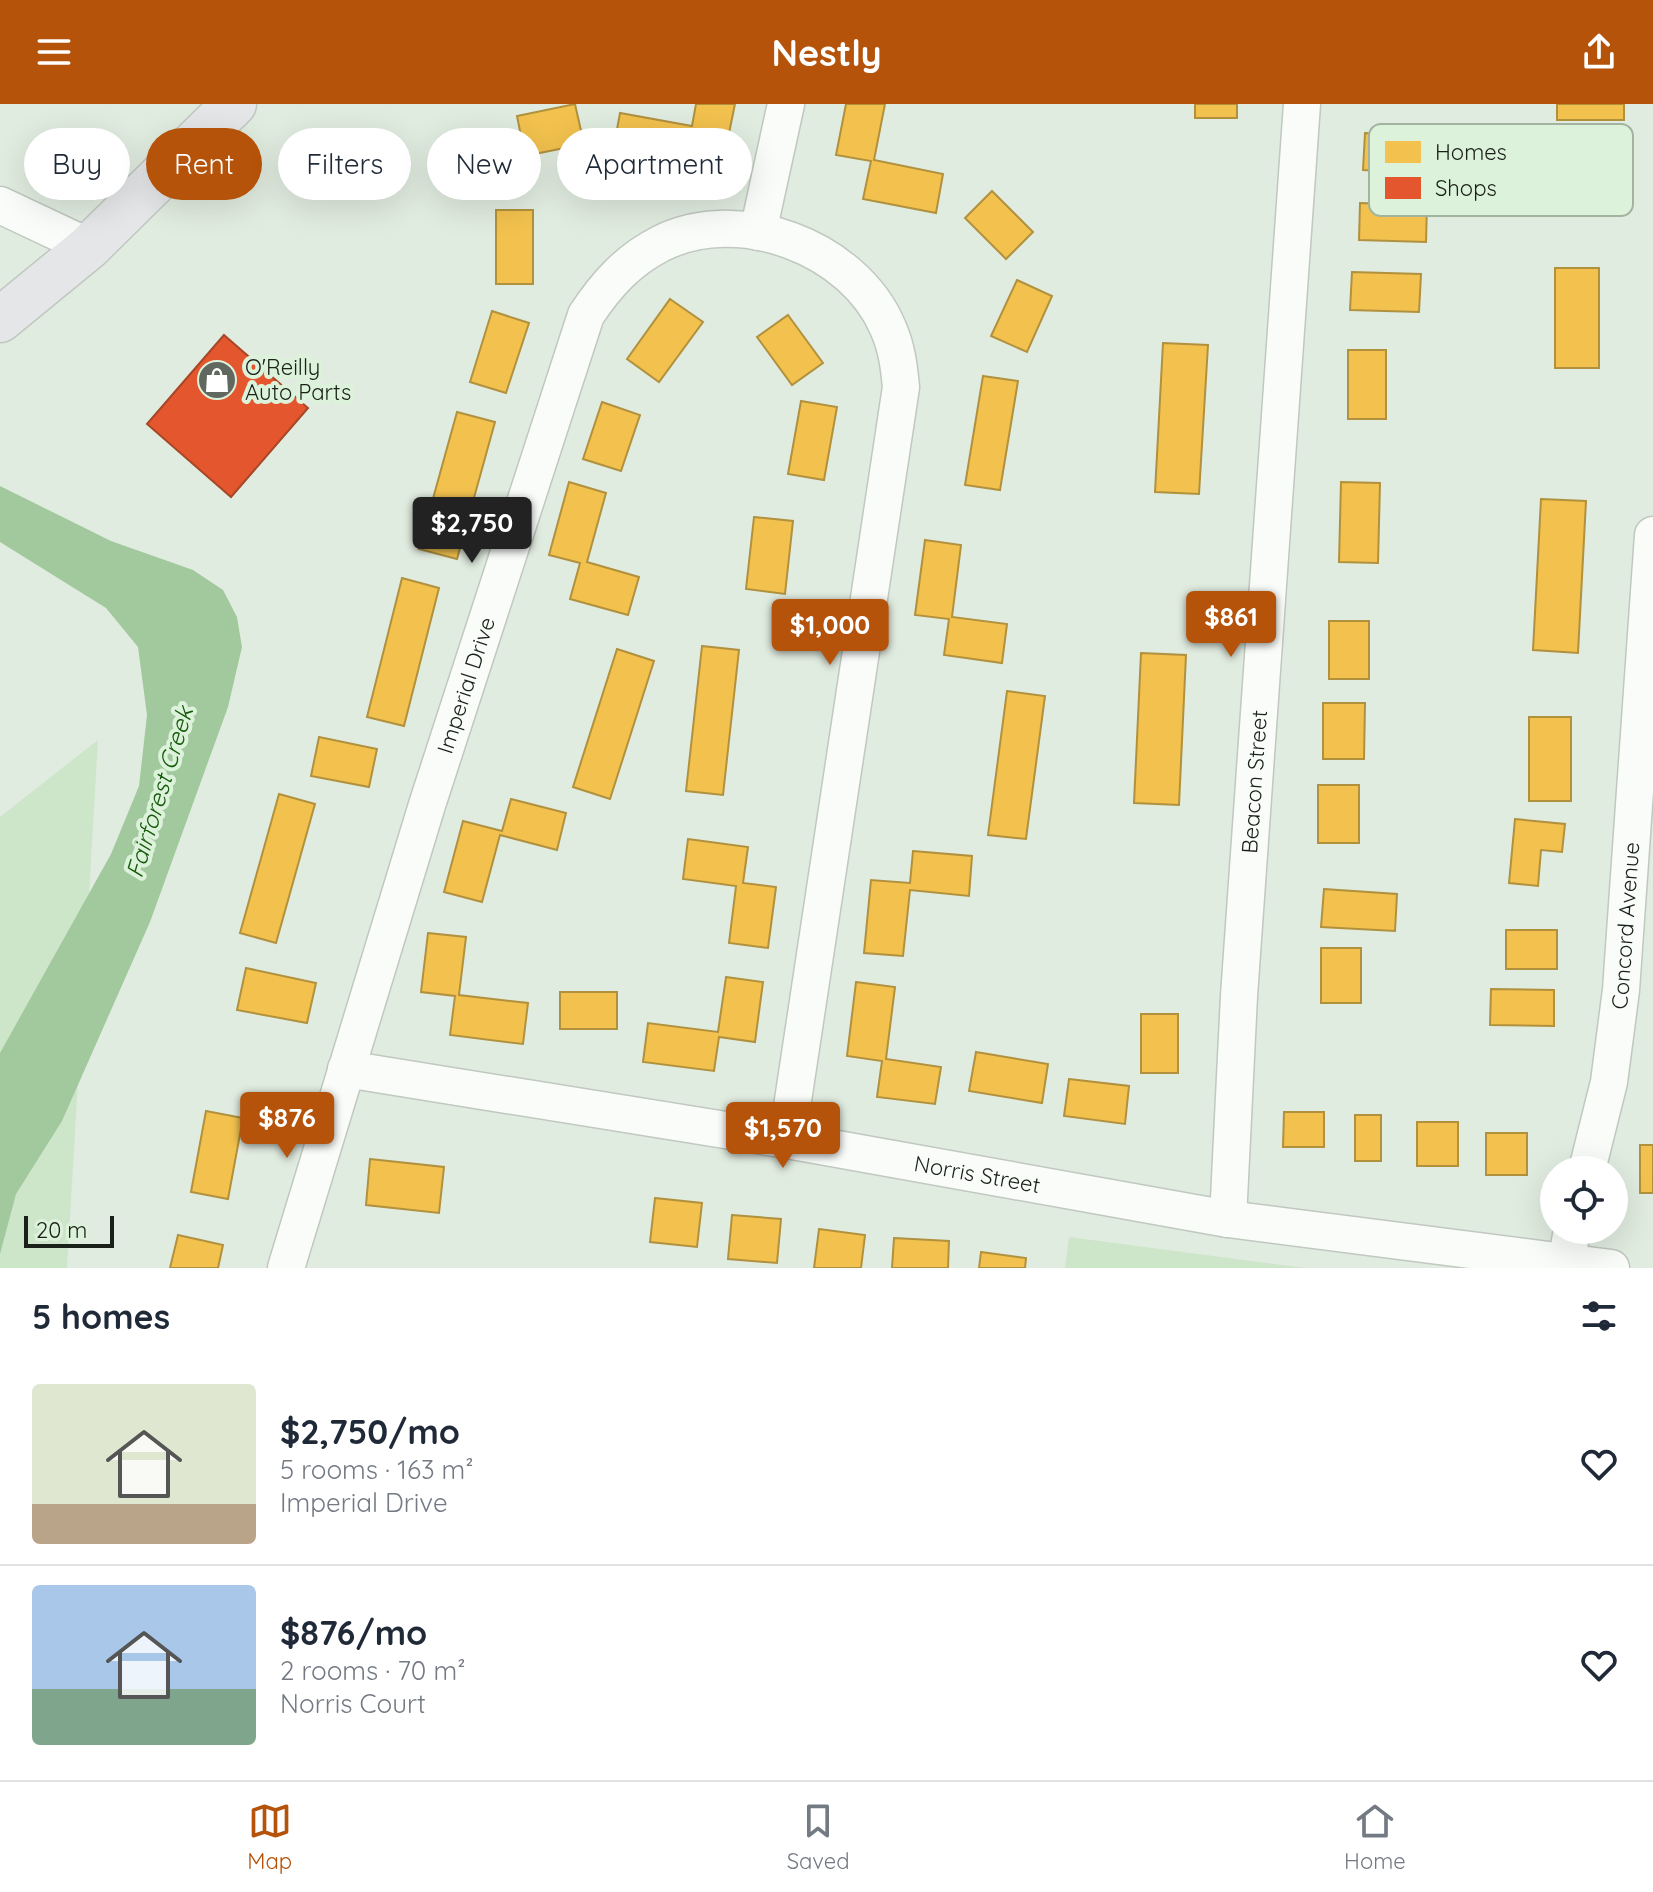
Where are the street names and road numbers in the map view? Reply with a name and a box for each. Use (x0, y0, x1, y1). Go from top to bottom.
street label: Imperial Drive (431, 613, 501, 757)
street label: Beacon Street (1235, 709, 1273, 855)
street label: Concord Avenue (1605, 841, 1645, 1011)
street label: Norris Street (912, 1149, 1043, 1199)

